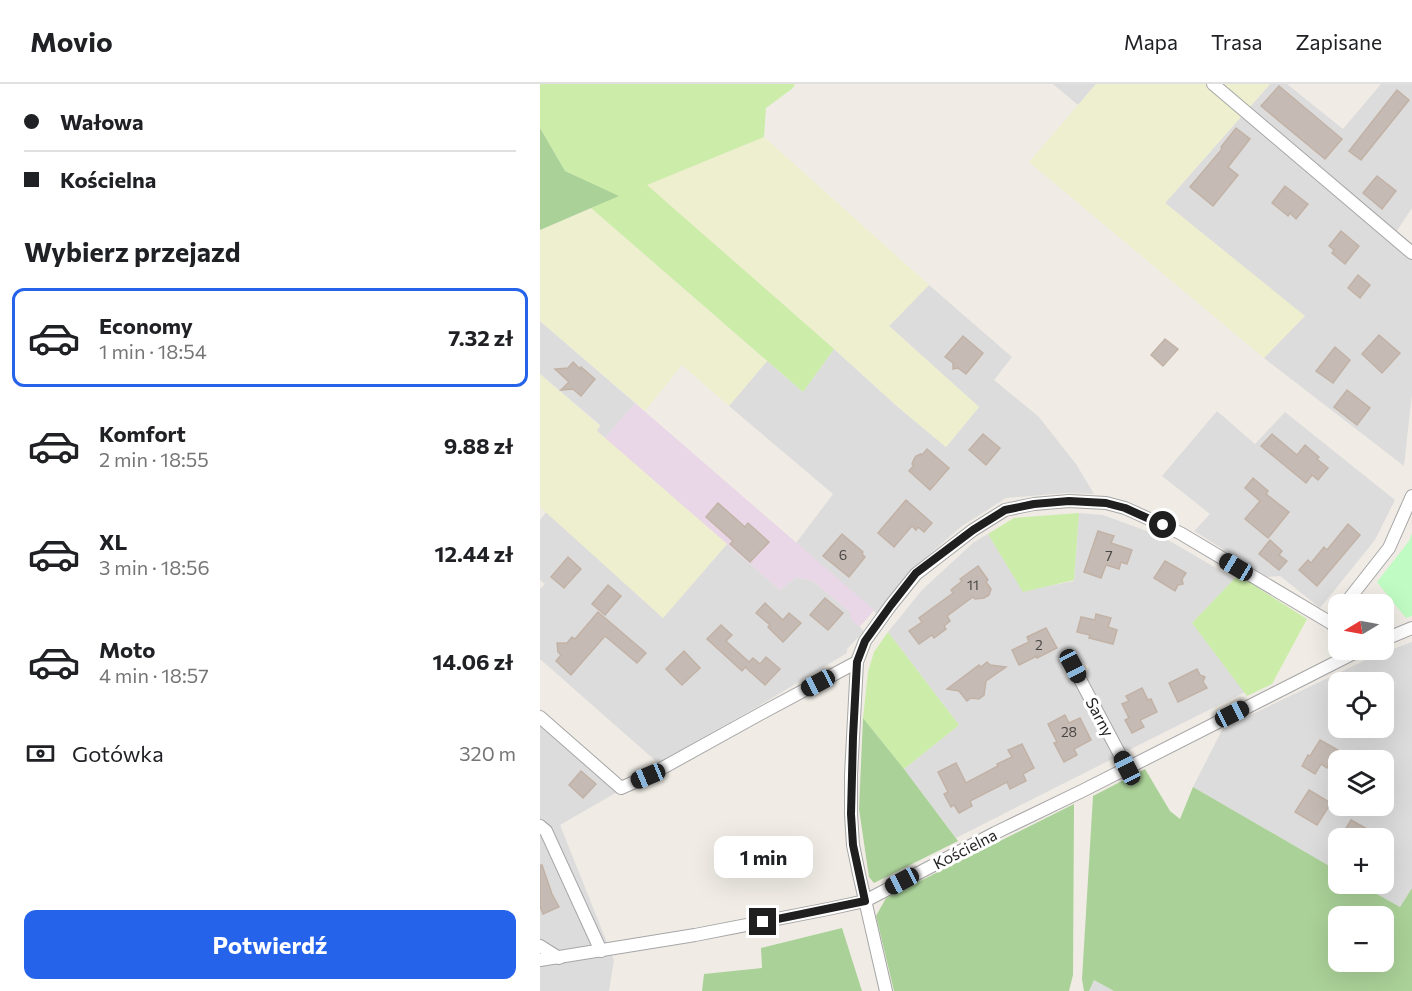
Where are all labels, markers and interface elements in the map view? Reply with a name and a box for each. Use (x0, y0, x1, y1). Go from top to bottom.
text: Movio (30, 24, 113, 58)
text: Mapa (1124, 29, 1178, 54)
text: Trasa (1211, 29, 1262, 54)
text: Zapisane (1295, 29, 1382, 54)
text: Wałowa (60, 108, 144, 135)
text: Kościelna (60, 166, 156, 193)
text: Wybierz przejazd (24, 235, 241, 268)
icon: car (27, 311, 81, 365)
text: Economy (99, 312, 193, 339)
text: 7.32 zł (448, 324, 513, 351)
text: 1 min · 18:54 (99, 339, 207, 363)
icon: car (27, 419, 81, 473)
text: Komfort (99, 420, 186, 447)
text: 9.88 zł (444, 432, 513, 459)
text: 2 min · 18:55 (99, 447, 209, 471)
route start (1149, 511, 1176, 538)
icon: car (27, 527, 81, 581)
text: XL (99, 528, 127, 555)
text: 12.44 zł (435, 540, 513, 567)
house number: 6 (839, 546, 847, 563)
house number: 7 (1105, 547, 1113, 564)
car (1216, 550, 1256, 584)
text: 3 min · 18:56 (99, 555, 210, 579)
house number: 11 (967, 576, 979, 593)
north arrow (1328, 594, 1394, 660)
map controls (1328, 594, 1394, 972)
icon: car (27, 635, 81, 689)
text: Moto (99, 636, 155, 663)
house number: 2 (1035, 636, 1043, 653)
car (1057, 646, 1089, 686)
text: 14.06 zł (433, 648, 513, 675)
text: 4 min · 18:57 (99, 663, 209, 687)
car (798, 667, 838, 699)
button: locate (1328, 672, 1394, 738)
street label: Sarny (1082, 694, 1119, 740)
car (1212, 698, 1252, 730)
house number: 28 (1061, 723, 1077, 740)
icon: cash (24, 737, 57, 770)
text: Gotówka (72, 740, 164, 767)
text: 320 m (459, 741, 516, 765)
car (1111, 748, 1143, 788)
button: layers (1328, 750, 1394, 816)
car (628, 761, 668, 791)
street label: Kościelna (930, 824, 1000, 873)
button: + (1328, 828, 1394, 894)
callout: 1 min (714, 835, 812, 877)
text: 1 min (740, 845, 787, 869)
car (882, 865, 922, 897)
button: − (1328, 906, 1394, 972)
route end (749, 908, 776, 935)
button: Potwierdź (24, 910, 516, 979)

